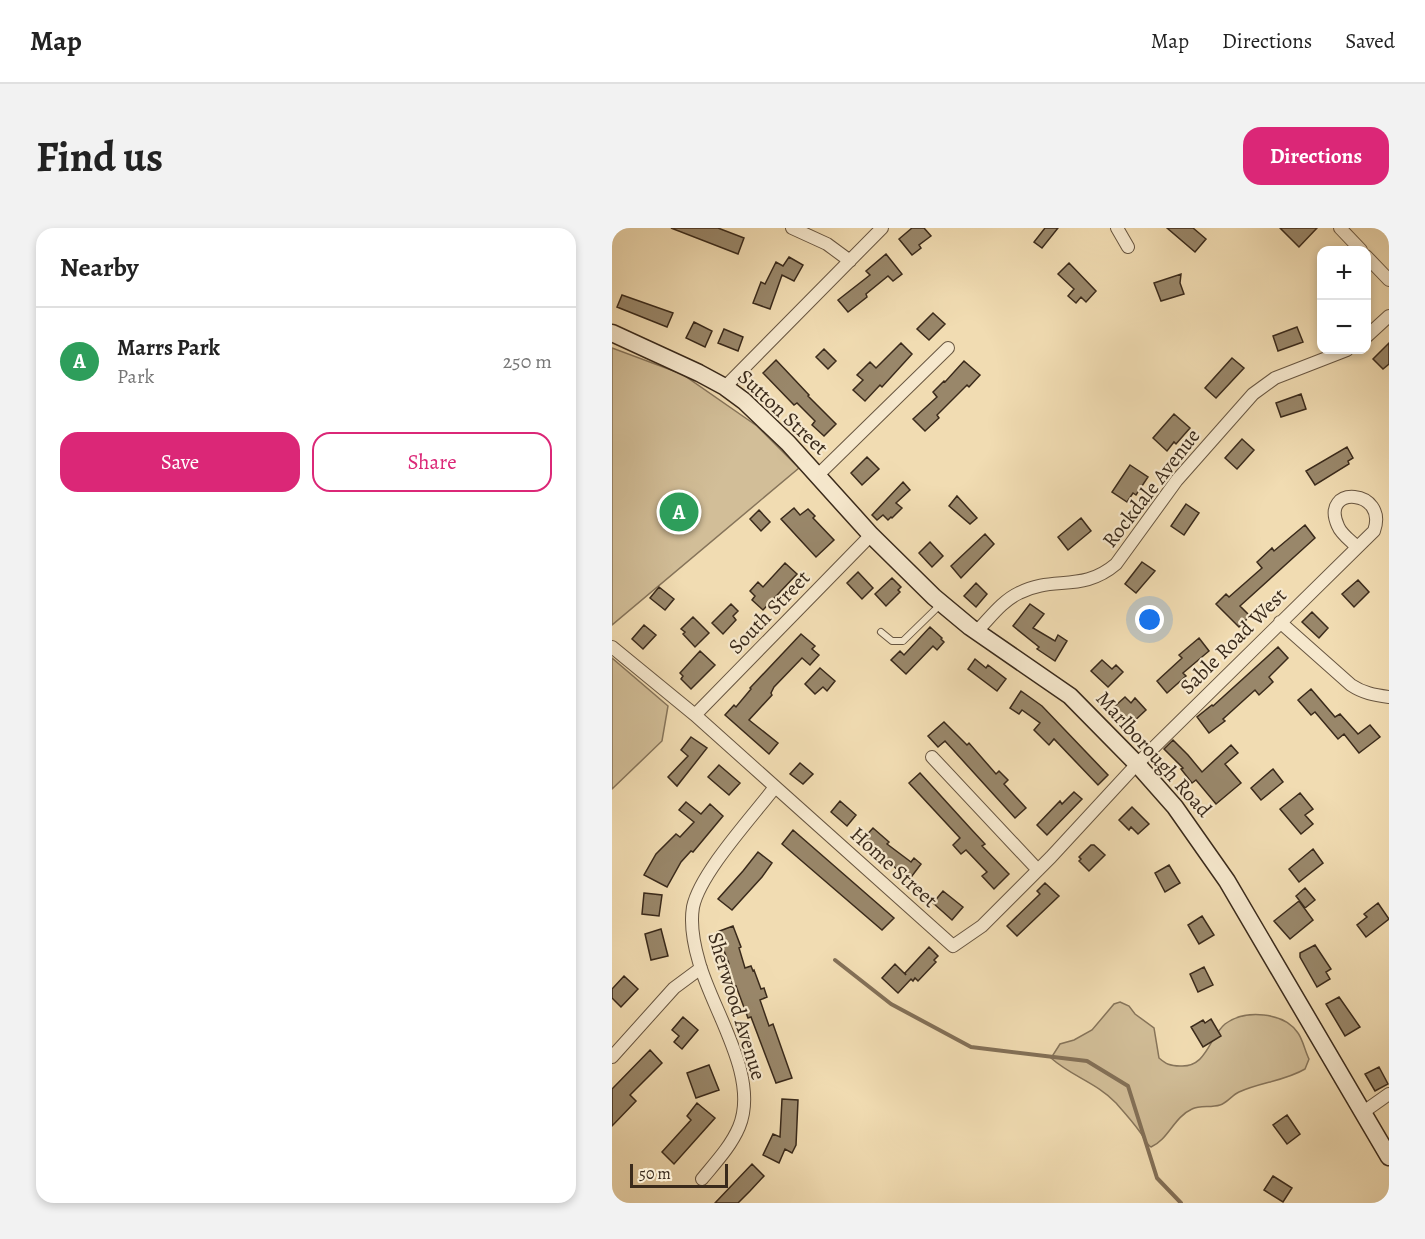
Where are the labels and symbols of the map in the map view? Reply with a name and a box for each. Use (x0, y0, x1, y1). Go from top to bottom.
street label: Sutton Street (732, 363, 834, 461)
street label: Rockdale Avenue (1096, 423, 1206, 553)
pin: A (660, 490, 698, 534)
street label: South Street (722, 564, 816, 660)
street label: Sable Road West (1173, 581, 1293, 701)
your location (1135, 605, 1164, 634)
street label: Marlborough Road (1090, 685, 1219, 824)
street label: Home Street (844, 820, 944, 914)
street label: Sherwood Avenue (701, 929, 773, 1083)
scale bar (630, 1161, 728, 1188)

